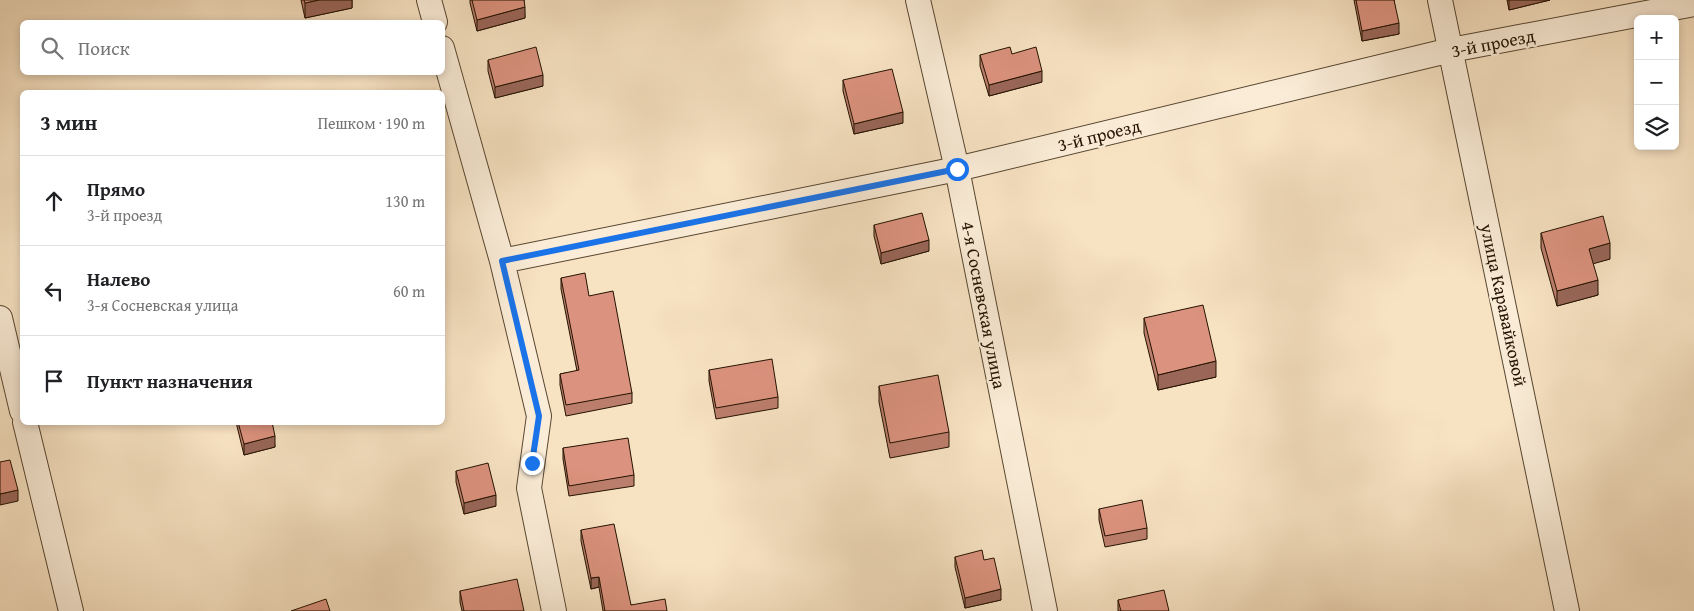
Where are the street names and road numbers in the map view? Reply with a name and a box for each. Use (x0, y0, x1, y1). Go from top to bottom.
street label: 3-й проезд (1449, 22, 1537, 64)
street label: 3-й проезд (1055, 112, 1144, 158)
street label: 4-я Сосневская улица (955, 219, 1014, 392)
street label: улица Каравайковой (1473, 220, 1535, 389)

